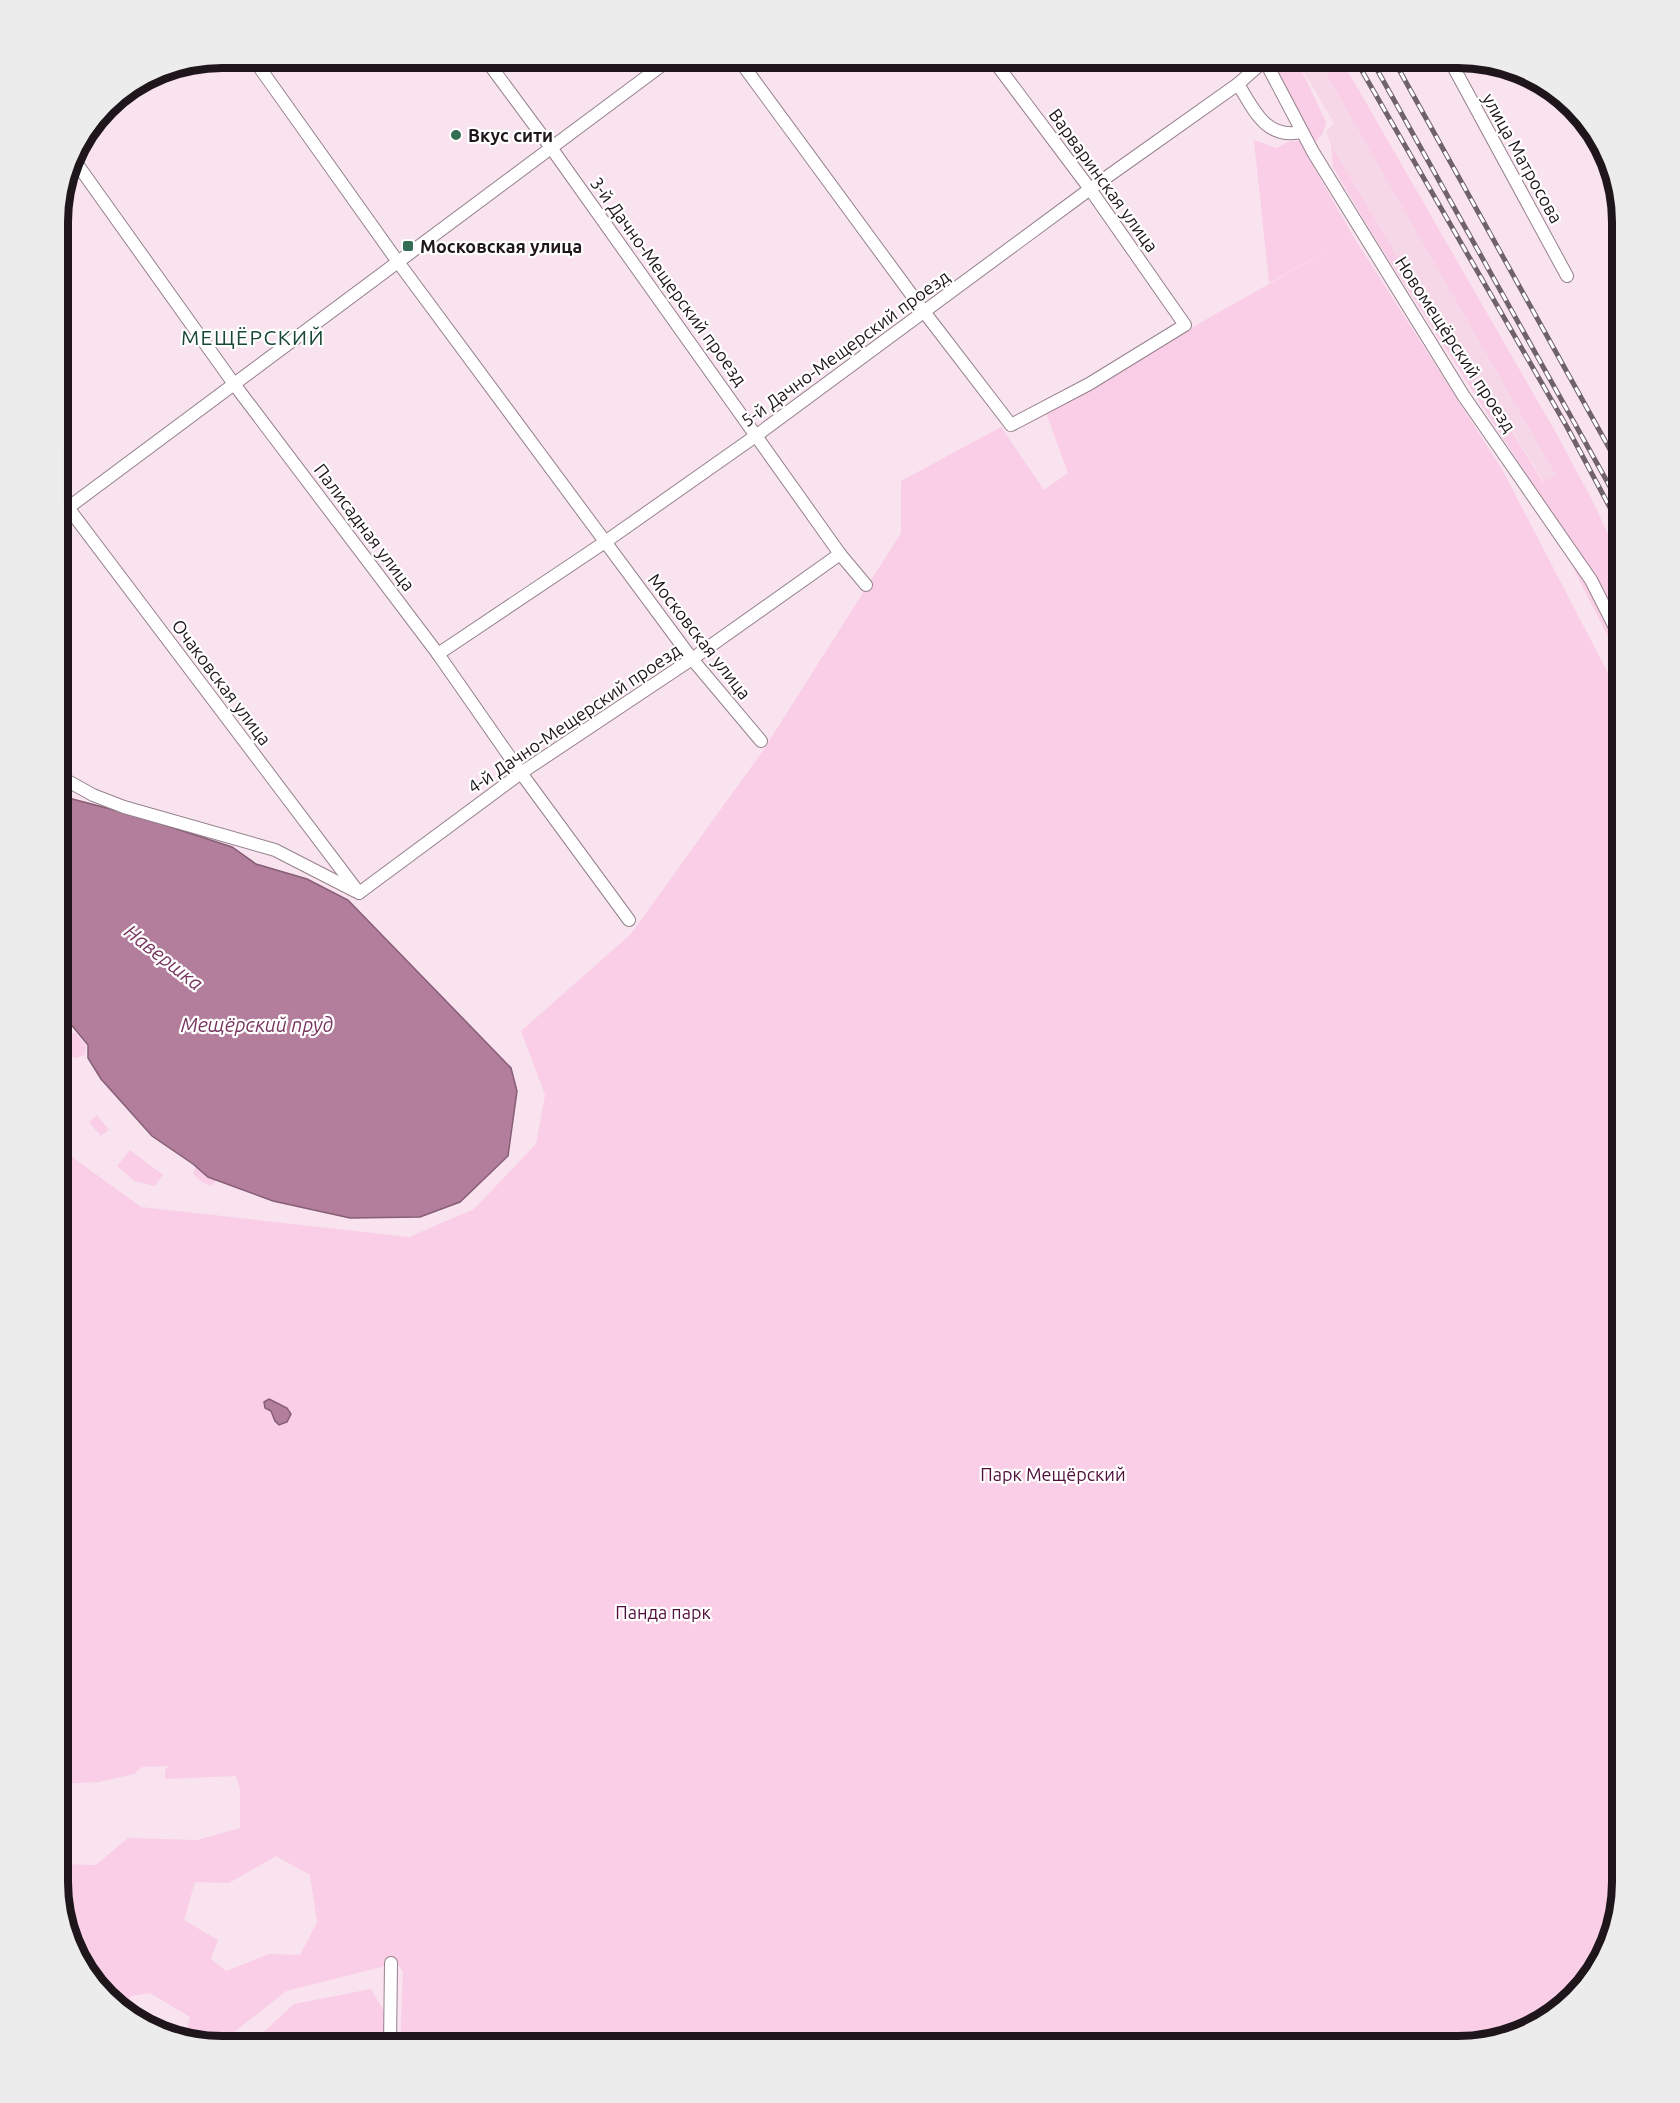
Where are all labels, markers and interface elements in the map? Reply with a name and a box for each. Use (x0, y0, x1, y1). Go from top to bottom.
street label: улица Матросова (1479, 90, 1567, 226)
street label: Варваринская улица (1045, 105, 1163, 255)
place label: Вкус сити (468, 125, 553, 145)
marker: Вкус сити (449, 128, 463, 142)
street label: 3-й Дачно-Мещерский проезд (587, 173, 751, 389)
place label: Московская улица (420, 236, 582, 256)
marker: Московская улица (401, 239, 415, 253)
street label: Новомещёрский проезд (1392, 252, 1521, 436)
street label: 5-й Дачно-Мещерский проезд (737, 266, 953, 430)
district label: МЕЩЁРСКИЙ (181, 325, 325, 349)
street label: Палисадная улица (311, 460, 419, 594)
street label: Московская улица (645, 569, 755, 703)
street label: Очаковская улица (168, 615, 276, 749)
street label: 4-й Дачно-Мещерский проезд (464, 639, 685, 797)
water label: Навершка (120, 919, 208, 995)
water label: Мещёрский пруд (181, 1013, 333, 1036)
park label: Парк Мещёрский (980, 1464, 1126, 1484)
park label: Панда парк (615, 1602, 711, 1622)

